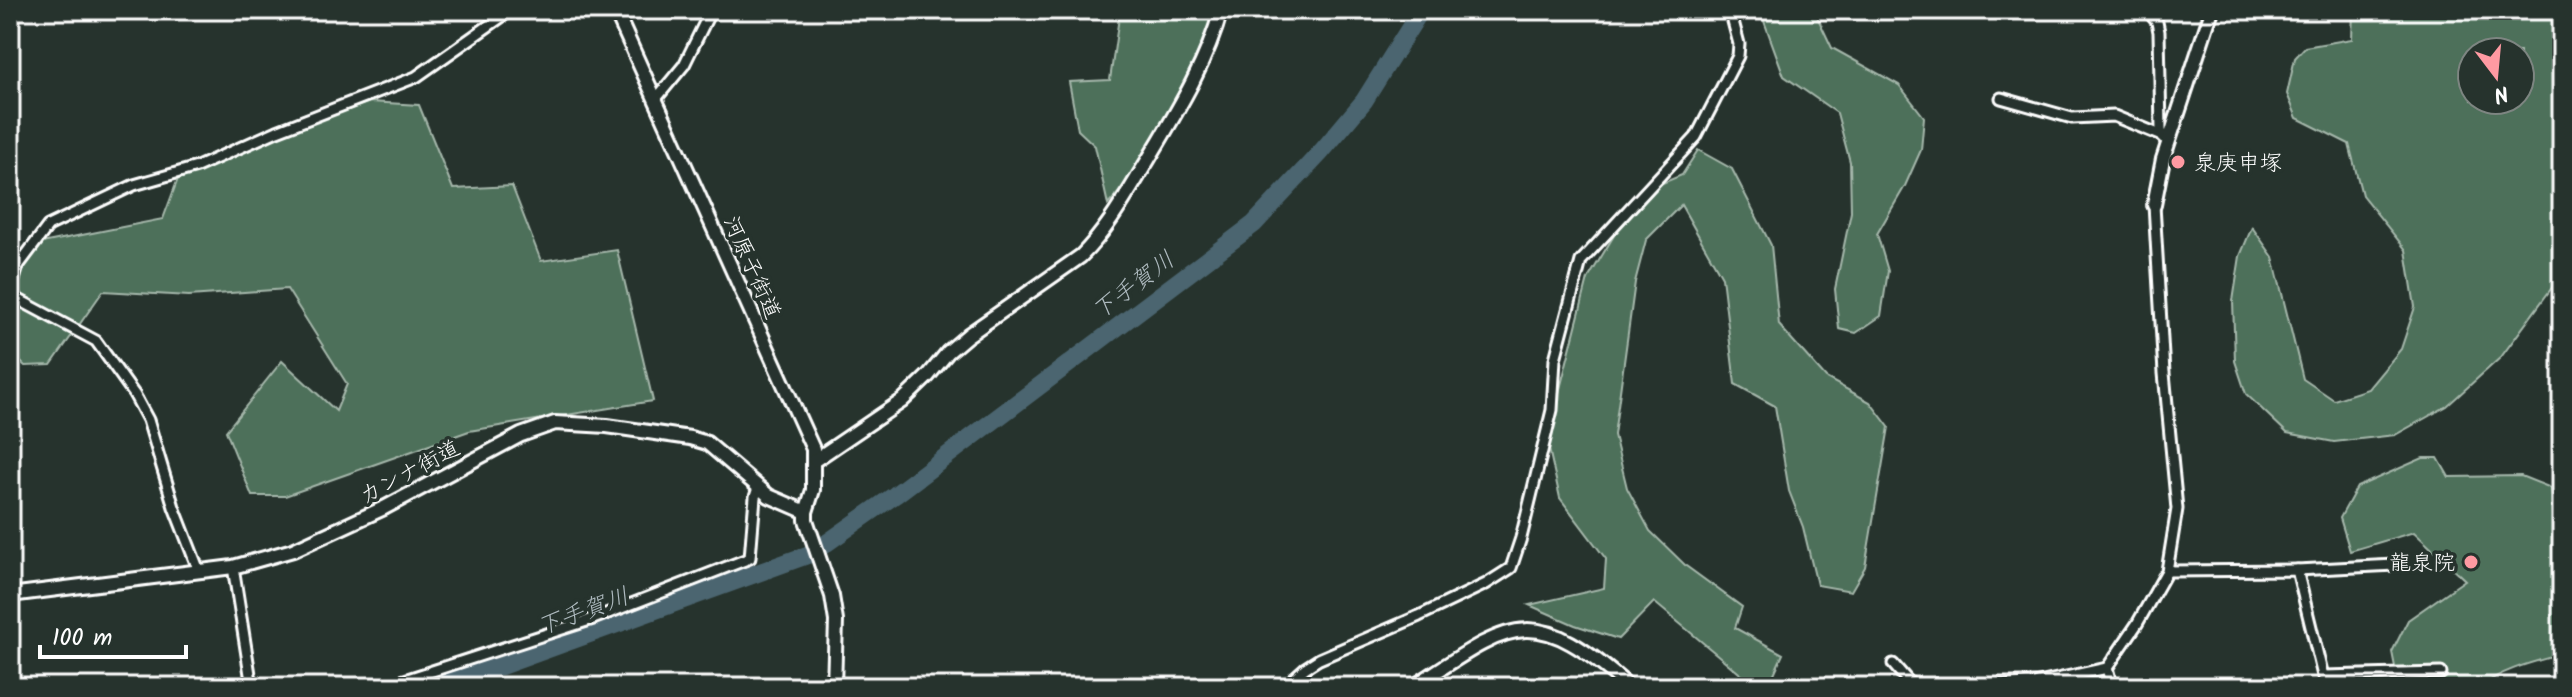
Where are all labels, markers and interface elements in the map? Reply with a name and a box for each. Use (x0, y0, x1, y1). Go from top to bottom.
north arrow (2456, 36, 2536, 116)
text: N (2489, 74, 2512, 112)
place label: 泉庚申塚 (2194, 147, 2282, 182)
marker: 泉庚申塚 (2169, 153, 2187, 171)
street label: 河原子街道 (712, 211, 789, 325)
water label: 下手賀川 (1084, 242, 1184, 331)
street label: カンナ街道 (353, 432, 467, 514)
place label: 龍泉院 (2389, 547, 2455, 582)
marker: 龍泉院 (2462, 553, 2480, 571)
water label: 下手賀川 (532, 578, 635, 647)
scale bar (40, 609, 186, 659)
text: 100 m (52, 619, 112, 658)

